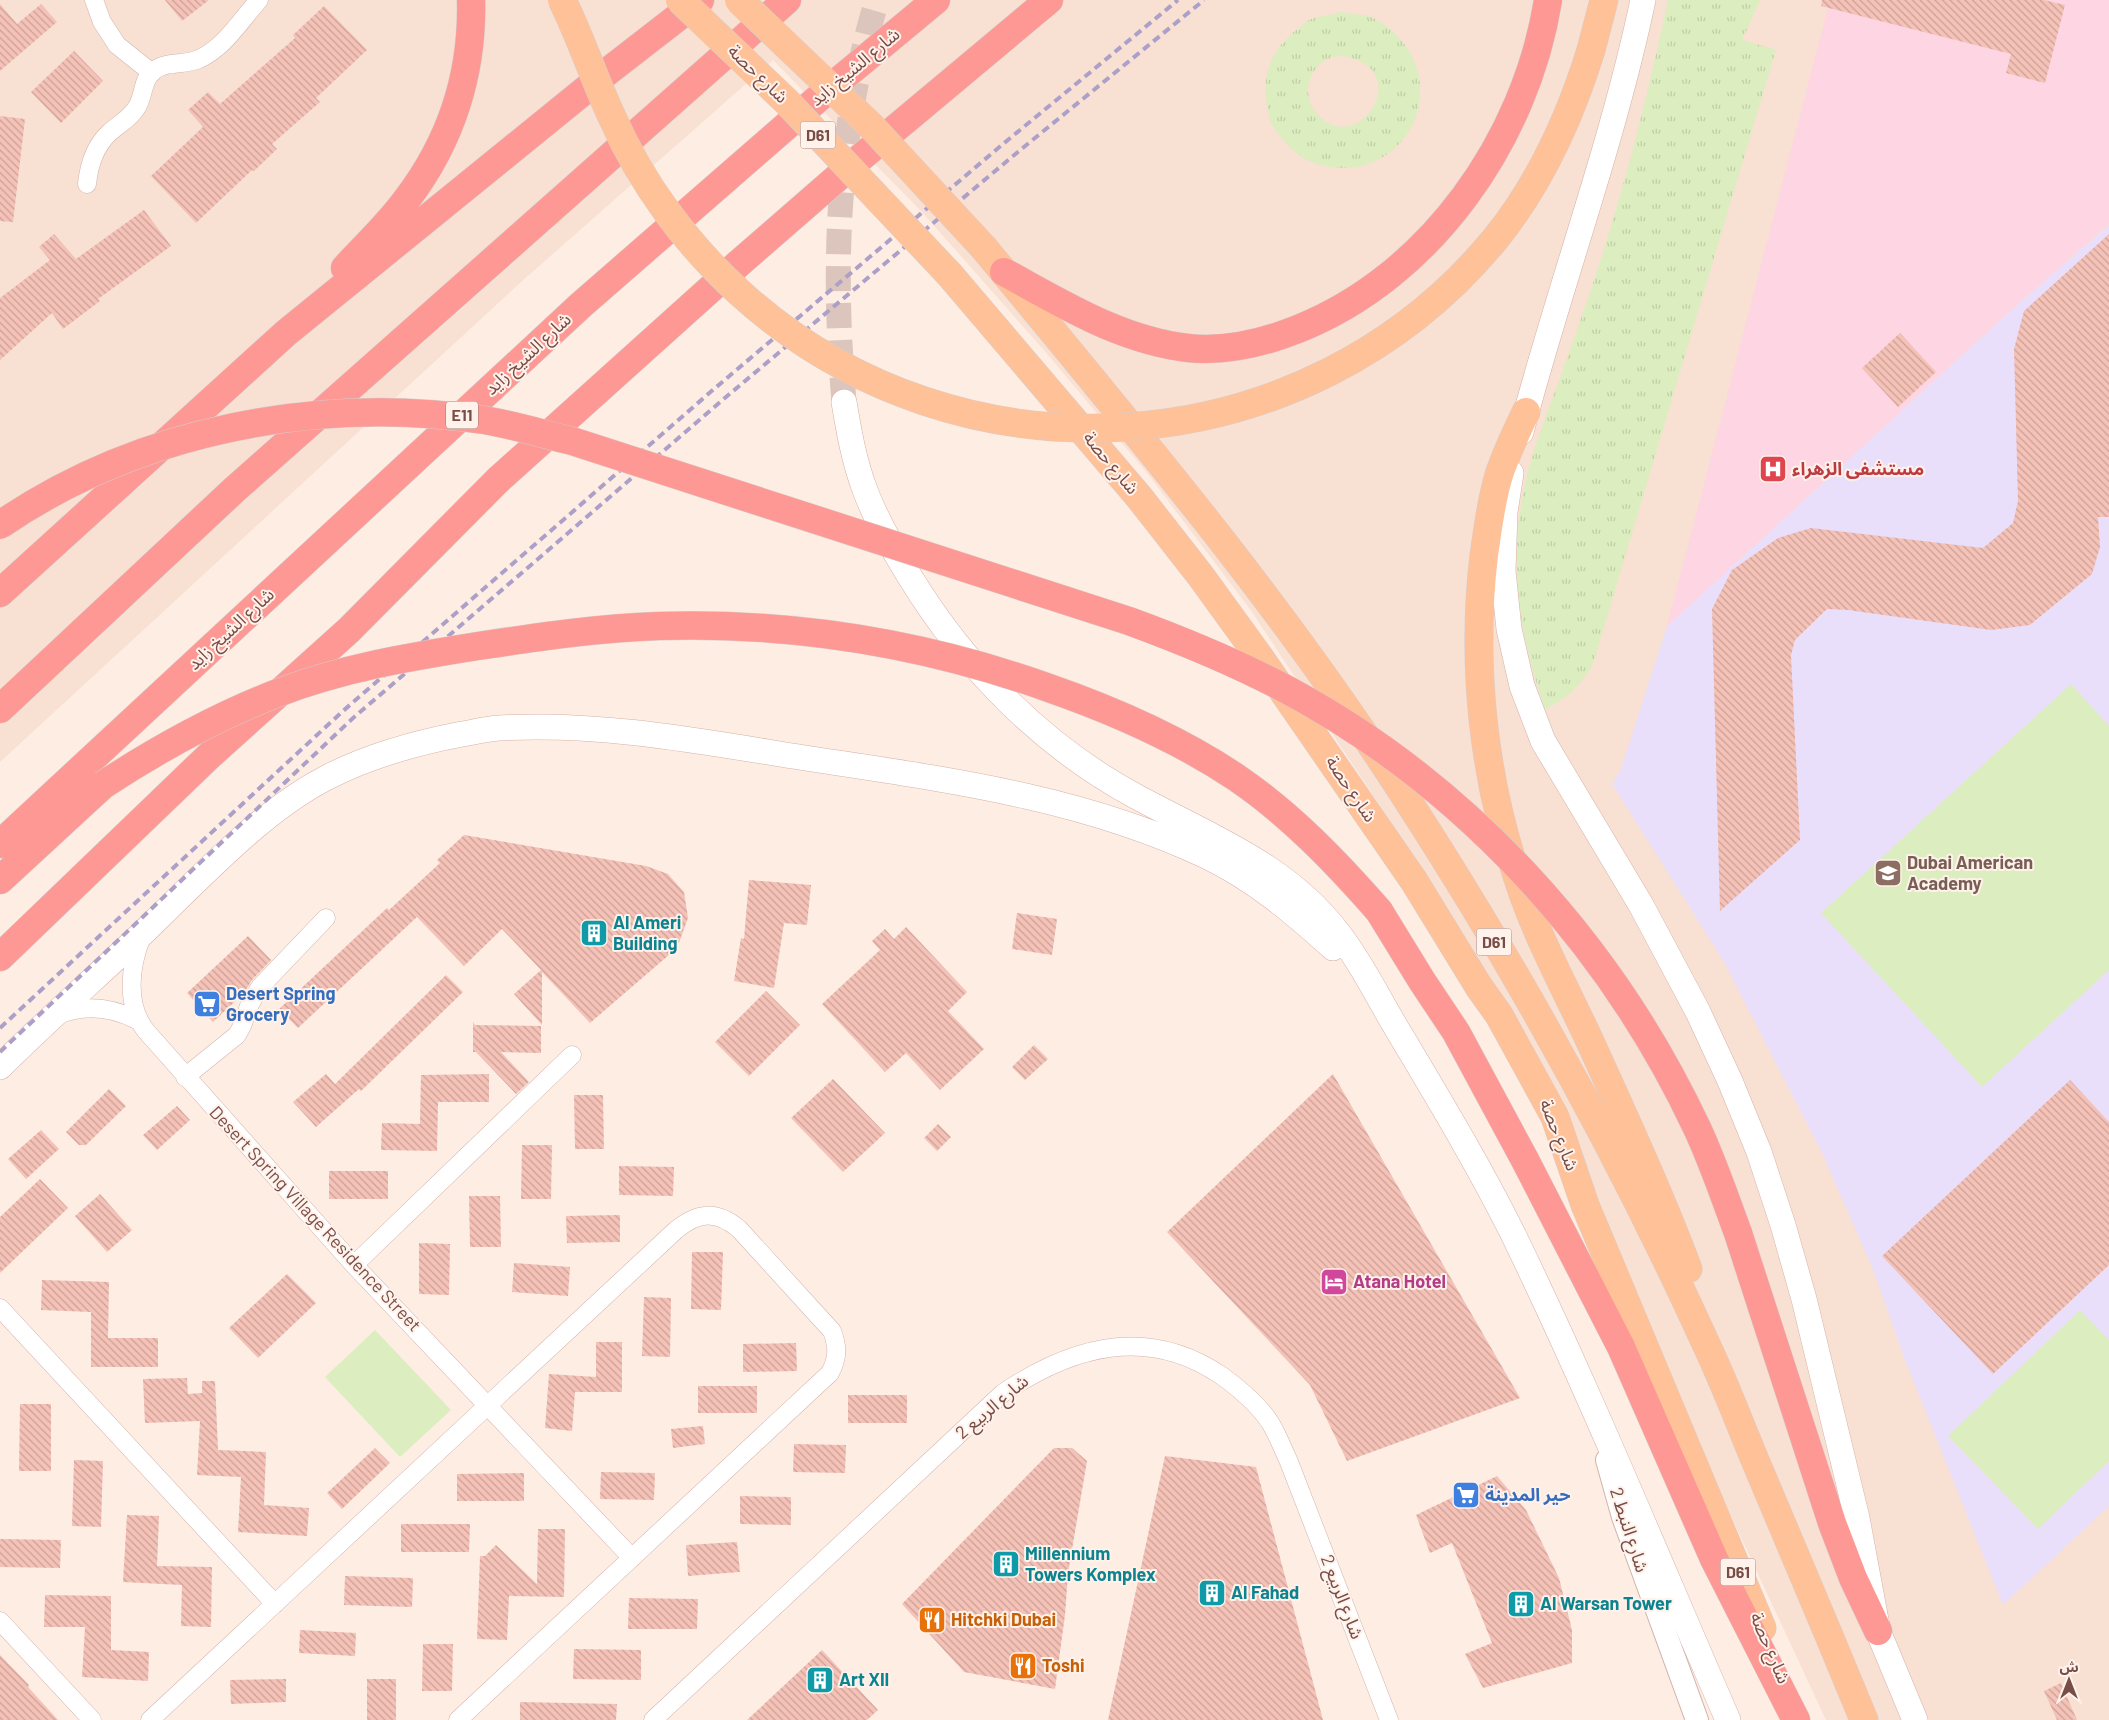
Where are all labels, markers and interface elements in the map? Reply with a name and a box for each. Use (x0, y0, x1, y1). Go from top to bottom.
street label: شارع الشيخ زايد (805, 22, 906, 113)
street label: شارع حصة (721, 39, 793, 110)
road number: D61 (800, 122, 836, 148)
street label: شارع الشيخ زايد (479, 308, 578, 402)
road number: E11 (446, 402, 478, 428)
street label: شارع حصة (1076, 427, 1144, 501)
hospital icon: مستشفى الزهراء (1758, 454, 1788, 484)
place label: مستشفى الزهراء (1792, 457, 1924, 480)
street label: شارع الشيخ زايد (182, 583, 281, 677)
street label: شارع حصة (1318, 751, 1382, 828)
place label: Dubai American Academy (1907, 851, 2033, 894)
school or university icon: Dubai American Academy (1873, 858, 1903, 888)
place label: Al Ameri Building (613, 911, 681, 954)
building icon: Al Ameri Building (579, 918, 609, 948)
road number: D61 (1476, 929, 1512, 956)
place label: Desert Spring Grocery (226, 982, 335, 1025)
supermarket icon: Desert Spring Grocery (192, 989, 222, 1019)
street label: شارع حصة (1532, 1096, 1584, 1175)
street label: Desert Spring Village Residence Street (205, 1101, 426, 1336)
hotel icon: Atana Hotel (1319, 1267, 1349, 1297)
place label: Atana Hotel (1353, 1270, 1446, 1292)
street label: شارع الربيع 2 (950, 1369, 1035, 1446)
supermarket icon: حير المدينة (1451, 1480, 1481, 1510)
place label: حير المدينة (1485, 1483, 1571, 1506)
street label: شارع النبط 2 (1602, 1484, 1654, 1576)
place label: Millennium Towers Komplex (1025, 1542, 1156, 1585)
building icon: Millennium Towers Komplex (991, 1549, 1021, 1579)
street label: شارع الربيع 2 (1313, 1551, 1369, 1643)
road number: D61 (1720, 1558, 1756, 1585)
building icon: Al Fahad (1197, 1578, 1227, 1608)
place label: Al Fahad (1231, 1581, 1299, 1603)
building icon: Al Warsan Tower (1506, 1589, 1536, 1619)
place label: Al Warsan Tower (1540, 1592, 1672, 1614)
restaurant icon: Hitchki Dubai (917, 1605, 947, 1635)
place label: Hitchki Dubai (951, 1608, 1056, 1630)
street label: شارع حصة (1742, 1609, 1796, 1688)
restaurant icon: Toshi (1008, 1651, 1038, 1681)
place label: Toshi (1042, 1654, 1085, 1676)
north arrow (2044, 1655, 2094, 1705)
text: ش (2059, 1658, 2079, 1675)
building icon: Art XII (805, 1665, 835, 1695)
place label: Art XII (839, 1668, 889, 1690)

